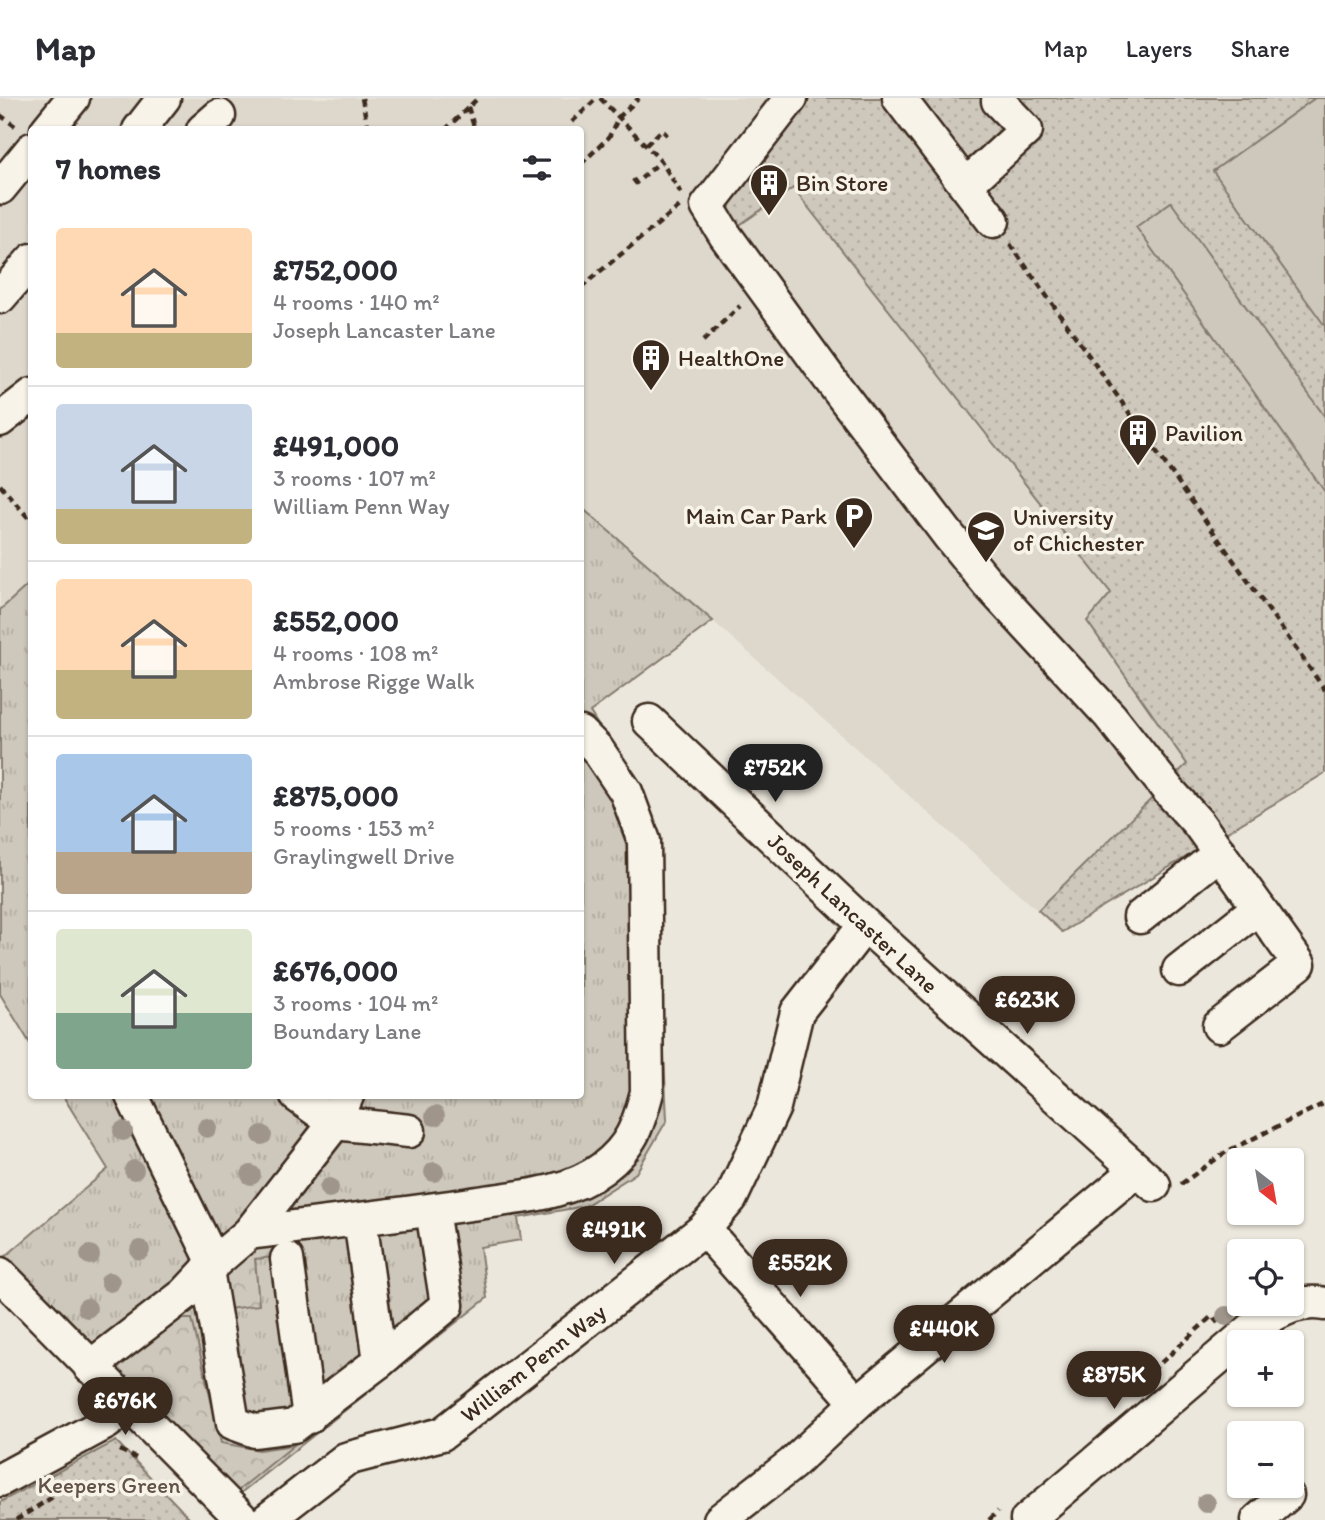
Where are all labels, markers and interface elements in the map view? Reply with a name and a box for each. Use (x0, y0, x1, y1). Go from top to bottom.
text: Map (35, 29, 96, 68)
text: Map (1044, 34, 1088, 63)
text: Layers (1126, 34, 1193, 63)
text: Share (1231, 34, 1290, 63)
icon: filters (518, 149, 556, 187)
text: 7 homes (56, 150, 161, 187)
building icon: Bin Store (748, 162, 790, 217)
place label: Bin Store (796, 169, 888, 197)
text: £752,000 (273, 251, 398, 288)
icon: home (112, 256, 196, 340)
text: 4 rooms · 140 m² (273, 288, 440, 316)
text: Joseph Lancaster Lane (273, 316, 496, 344)
building icon: HealthOne (630, 337, 672, 392)
place label: HealthOne (678, 344, 784, 372)
building icon: Pavilion (1117, 412, 1159, 467)
place label: Pavilion (1165, 419, 1243, 447)
text: £491,000 (273, 427, 399, 464)
icon: home (112, 432, 196, 516)
text: 3 rooms · 107 m² (273, 464, 436, 492)
text: William Penn Way (273, 492, 450, 520)
parking icon: Main Car Park (833, 495, 875, 550)
place label: Main Car Park (686, 502, 827, 530)
place label: University of Chichester (1013, 503, 1144, 557)
school or university icon: University of Chichester (965, 509, 1007, 564)
text: £552,000 (273, 602, 399, 639)
icon: home (112, 607, 196, 691)
text: 4 rooms · 108 m² (273, 639, 438, 667)
text: Ambrose Rigge Walk (273, 667, 475, 695)
pin: £752K (726, 744, 824, 804)
text: £752K (744, 753, 806, 781)
text: £875,000 (273, 777, 399, 814)
icon: home (112, 782, 196, 866)
text: 5 rooms · 153 m² (273, 814, 435, 842)
street label: Joseph Lancaster Lane (762, 827, 944, 999)
text: Graylingwell Drive (273, 842, 455, 870)
text: £676,000 (273, 952, 398, 989)
icon: home (112, 957, 196, 1041)
pin: £623K (978, 976, 1076, 1036)
text: £623K (995, 985, 1059, 1013)
text: 3 rooms · 104 m² (273, 989, 438, 1017)
text: Boundary Lane (273, 1017, 421, 1045)
north arrow (1227, 1148, 1304, 1225)
map controls (1227, 1148, 1304, 1498)
pin: £491K (565, 1206, 663, 1266)
text: £491K (582, 1215, 646, 1243)
button: locate (1227, 1239, 1304, 1316)
pin: £552K (751, 1240, 849, 1299)
text: £552K (768, 1248, 832, 1276)
street label: William Penn Way (455, 1298, 611, 1428)
pin: £440K (895, 1306, 993, 1365)
text: £440K (910, 1314, 978, 1342)
button: + (1227, 1330, 1304, 1407)
pin: £875K (1065, 1352, 1163, 1411)
text: £875K (1082, 1360, 1146, 1388)
pin: £676K (76, 1378, 174, 1437)
text: £676K (94, 1386, 156, 1414)
button: − (1227, 1421, 1304, 1498)
park label: Keepers Green (37, 1471, 181, 1499)

